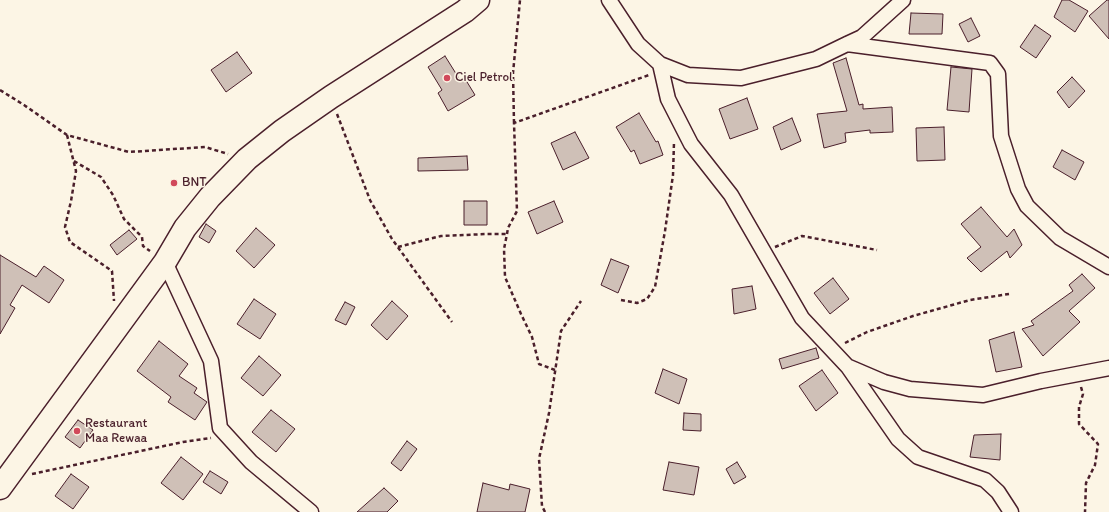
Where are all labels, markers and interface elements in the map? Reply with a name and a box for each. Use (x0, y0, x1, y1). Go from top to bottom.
place label: Ciel Petrol (455, 70, 513, 86)
marker: Ciel Petrol (442, 73, 452, 83)
place label: BNT (182, 175, 206, 191)
marker: BNT (169, 178, 179, 188)
place label: Restaurant Maa Rewaa (85, 416, 147, 447)
marker: Restaurant Maa Rewaa (72, 426, 82, 436)

